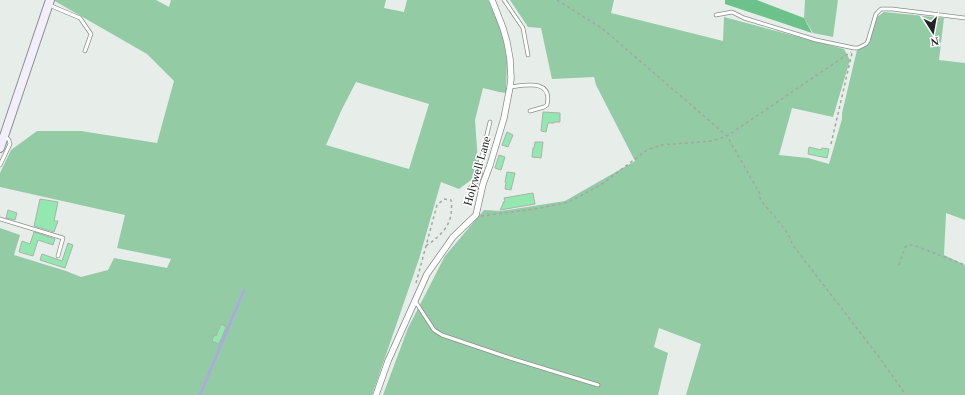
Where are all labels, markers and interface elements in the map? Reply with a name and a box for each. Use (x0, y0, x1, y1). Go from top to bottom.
north arrow (913, 12, 953, 52)
text: N (930, 35, 940, 48)
street label: Holywell Lane (460, 135, 494, 207)

